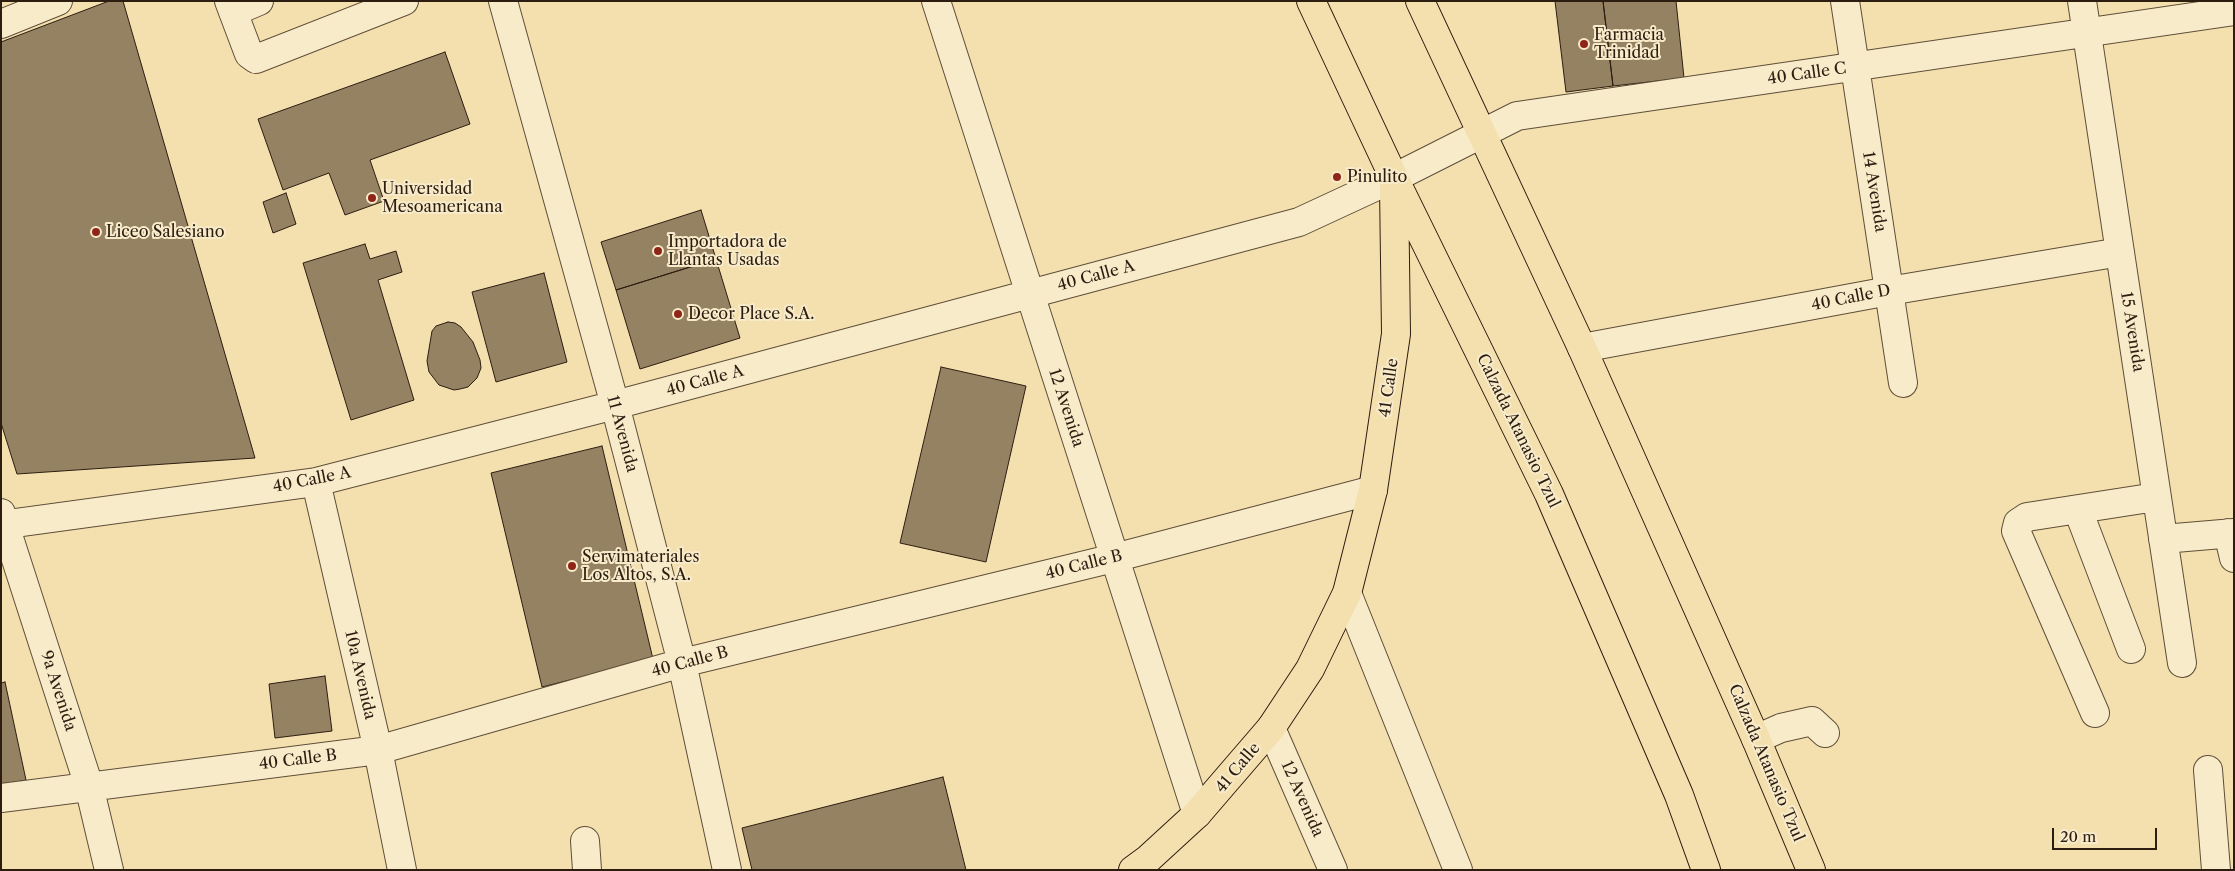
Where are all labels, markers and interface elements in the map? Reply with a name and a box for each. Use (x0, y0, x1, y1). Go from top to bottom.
place label: Farmacia Trinidad (1594, 25, 1664, 63)
marker: Farmacia Trinidad (1578, 38, 1590, 50)
street label: 40 Calle C (1766, 59, 1848, 89)
street label: 14 Avenida (1858, 150, 1890, 234)
place label: Pinulito (1347, 167, 1407, 187)
marker: Pinulito (1331, 171, 1343, 183)
place label: Universidad Mesoamericana (382, 179, 503, 217)
marker: Universidad Mesoamericana (366, 192, 378, 204)
place label: Liceo Salesiano (106, 222, 225, 242)
marker: Liceo Salesiano (90, 226, 102, 238)
place label: Importadora de Llantas Usadas (668, 232, 787, 270)
marker: Importadora de Llantas Usadas (652, 245, 664, 257)
street label: 40 Calle A (1055, 257, 1137, 295)
street label: 40 Calle D (1810, 281, 1892, 315)
street label: 15 Avenida (2116, 291, 2148, 373)
place label: Decor Place S.A. (688, 304, 814, 324)
marker: Decor Place S.A. (672, 308, 684, 320)
street label: Calzada Atanasio Tzul (1472, 351, 1564, 511)
street label: 41 Calle (1375, 357, 1403, 419)
street label: 40 Calle A (664, 362, 746, 400)
street label: 12 Avenida (1044, 366, 1088, 450)
street label: 11 Avenida (603, 393, 641, 475)
street label: 40 Calle A (271, 463, 353, 497)
street label: 40 Calle B (1044, 546, 1124, 584)
place label: Servimateriales Los Altos, S.A. (582, 547, 699, 585)
marker: Servimateriales Los Altos, S.A. (566, 560, 578, 572)
street label: 10a Avenida (340, 629, 380, 721)
street label: 40 Calle B (650, 643, 730, 681)
street label: 9a Avenida (36, 648, 80, 734)
street label: Calzada Atanasio Tzul (1724, 681, 1808, 845)
street label: 41 Calle (1212, 739, 1264, 797)
street label: 40 Calle B (258, 746, 338, 774)
street label: 12 Avenida (1277, 758, 1327, 840)
scale bar (2055, 818, 2160, 850)
text: 20 m (2060, 827, 2096, 846)

